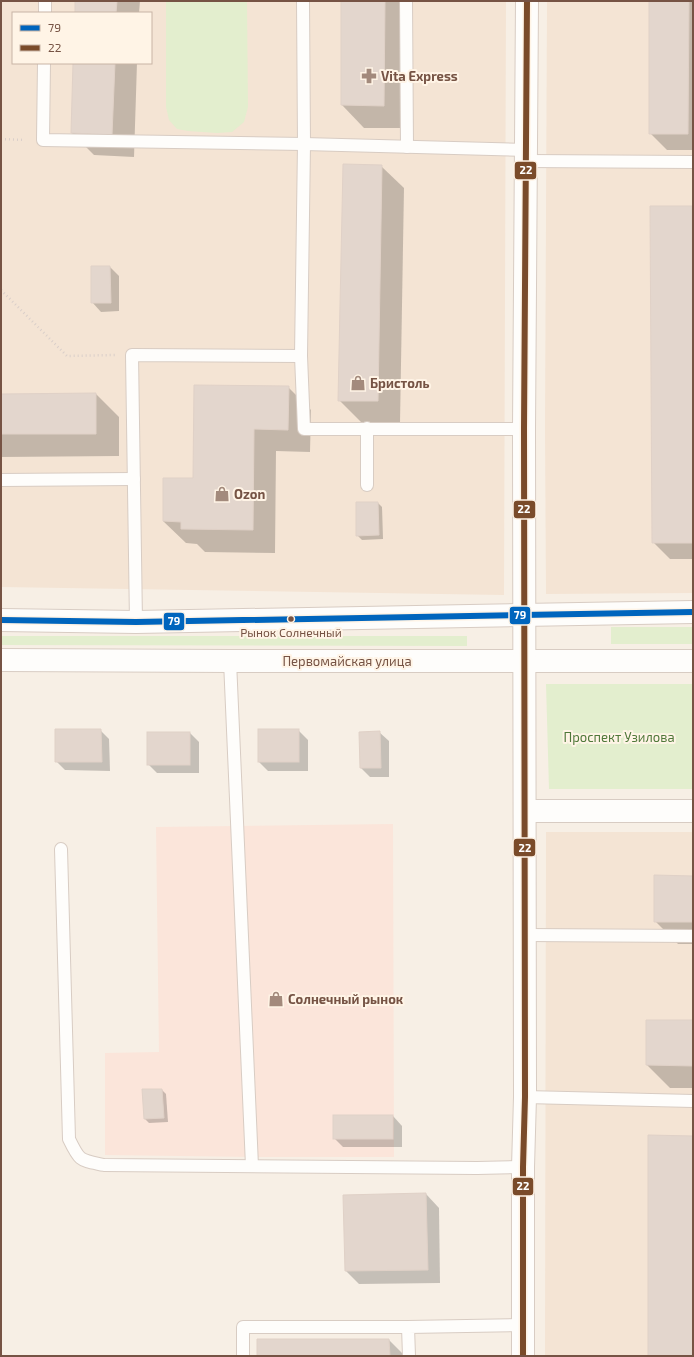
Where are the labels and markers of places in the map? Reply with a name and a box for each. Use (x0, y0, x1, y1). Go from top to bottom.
pharmacy icon: Vita Express (360, 67, 378, 85)
place label: Vita Express (381, 68, 458, 84)
shop icon: Бристоль (349, 374, 367, 392)
place label: Бристоль (370, 375, 429, 391)
shop icon: Ozon (213, 485, 231, 503)
place label: Ozon (234, 486, 265, 502)
marker: Рынок Солнечный (286, 614, 296, 624)
place label: Рынок Солнечный (240, 625, 342, 639)
shop icon: Солнечный рынок (267, 990, 285, 1008)
place label: Солнечный рынок (288, 991, 404, 1007)

